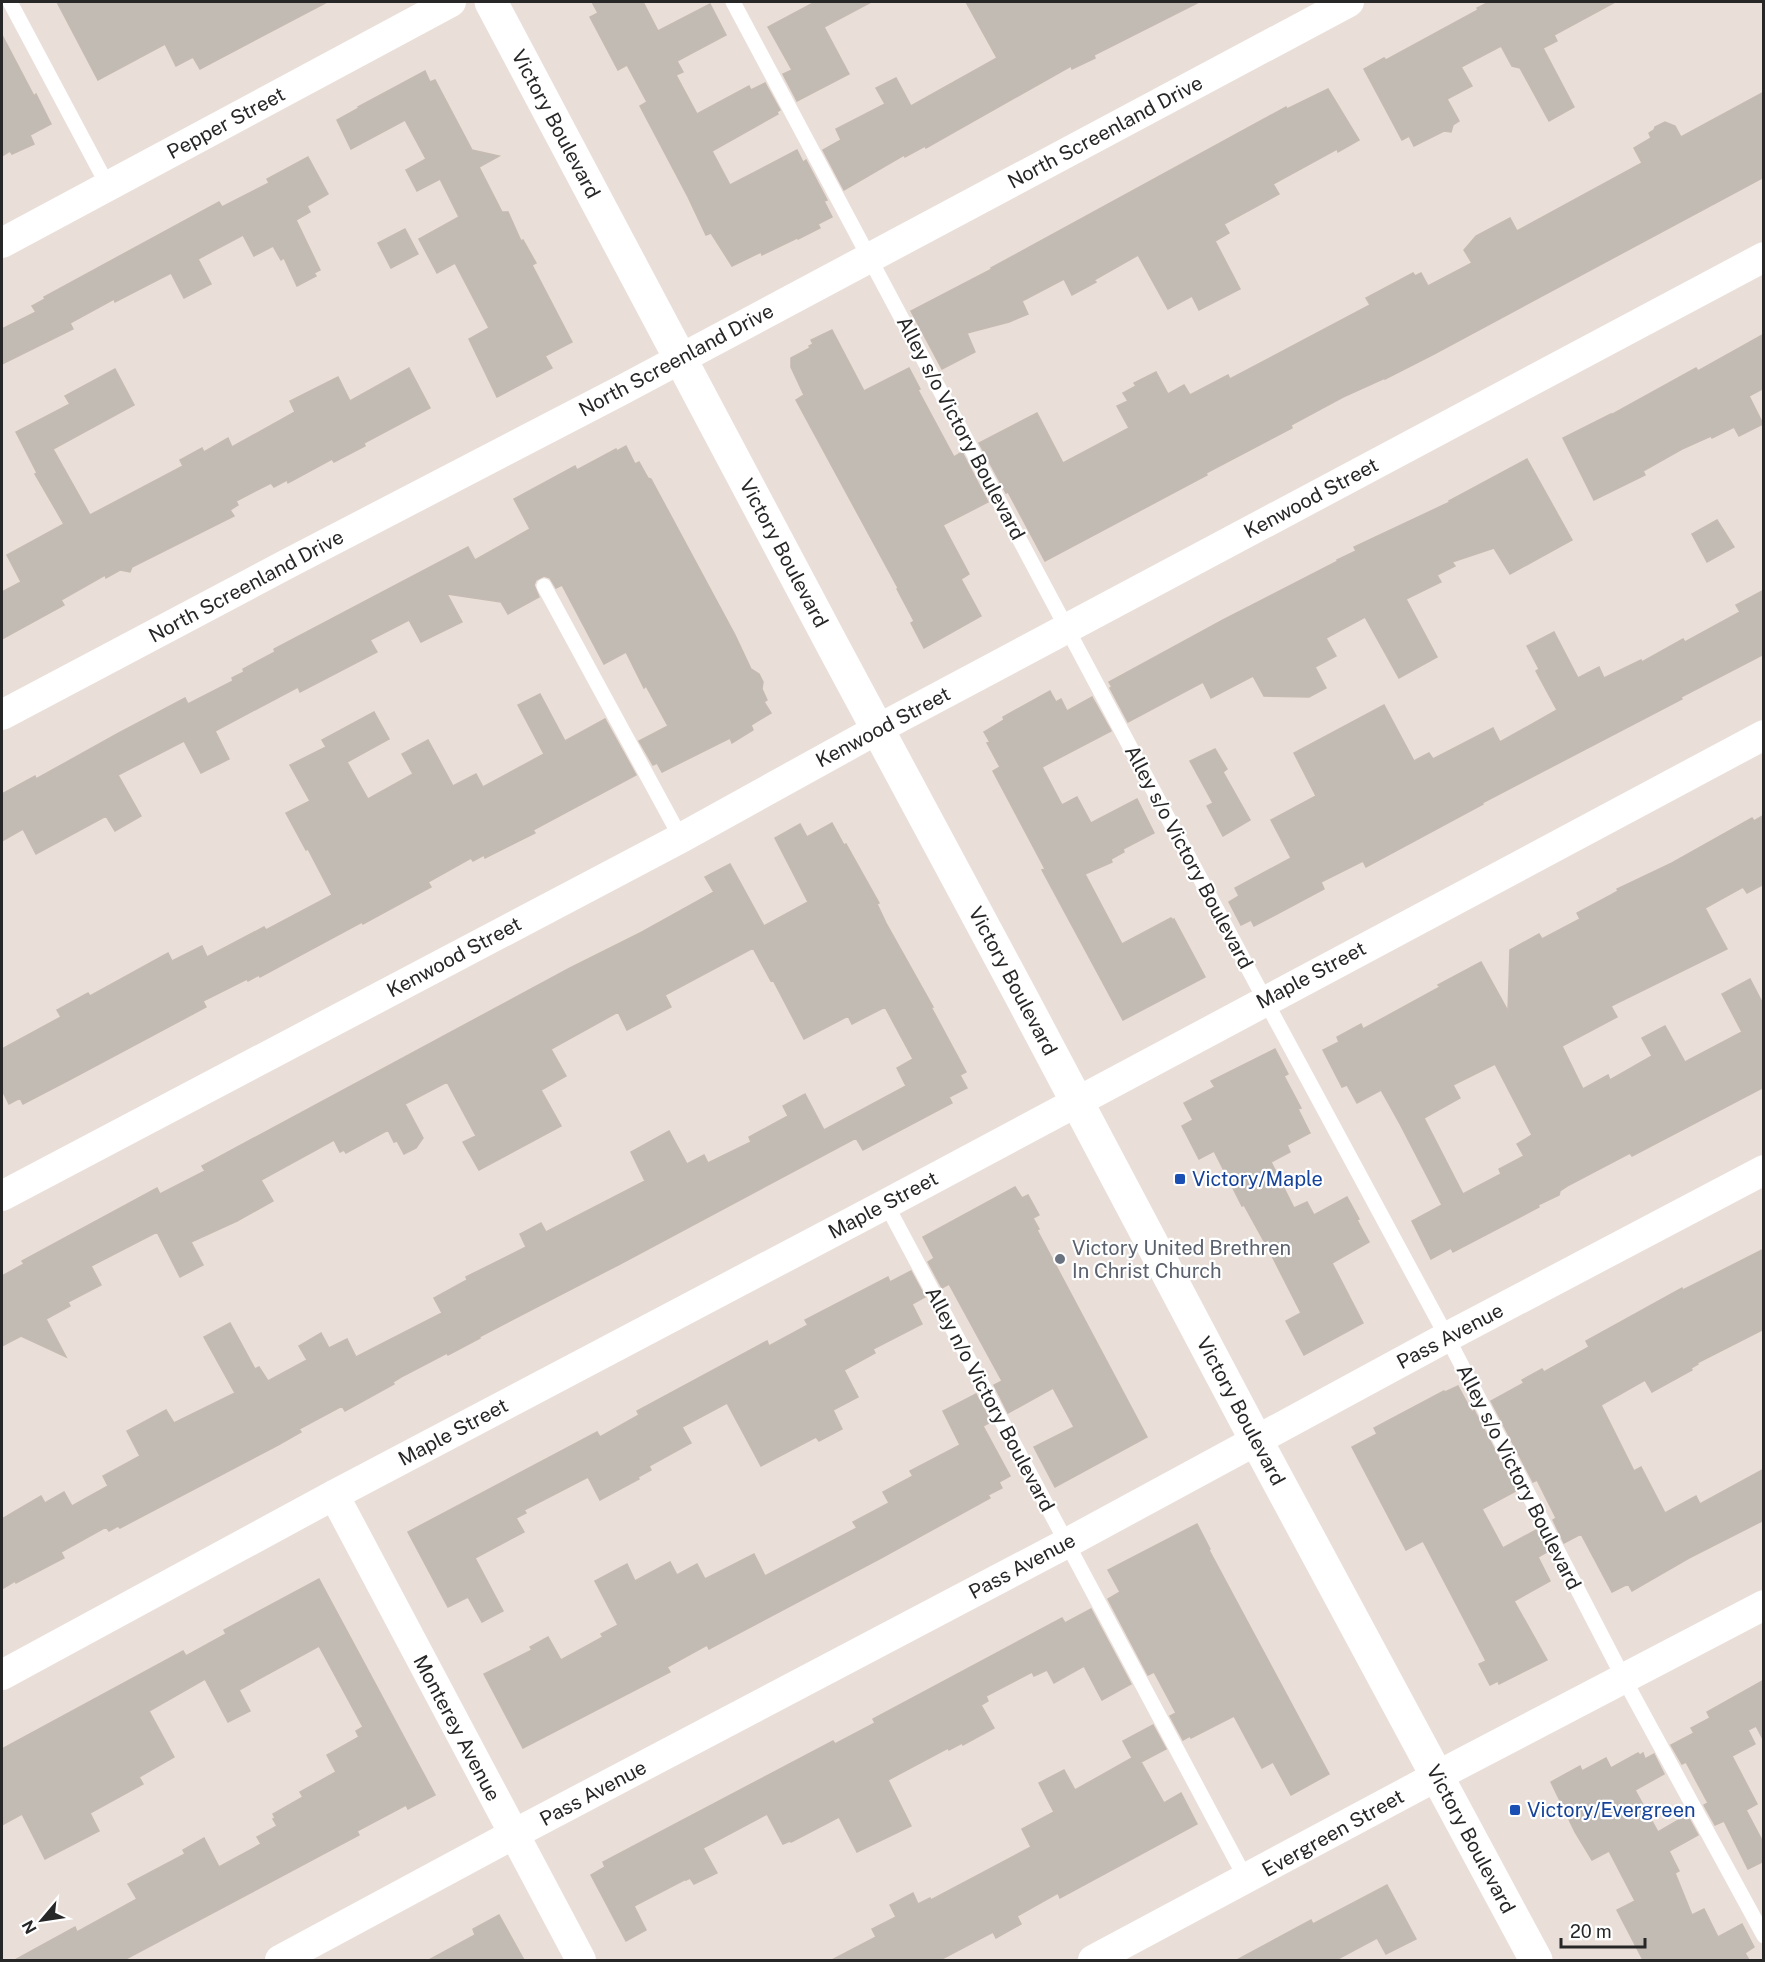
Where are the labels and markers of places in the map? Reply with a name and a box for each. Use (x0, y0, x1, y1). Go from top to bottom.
place label: Victory/Maple (1192, 1167, 1323, 1191)
marker: Victory/Maple (1173, 1172, 1187, 1186)
place label: Victory United Brethren In Christ Church (1072, 1236, 1291, 1283)
marker: Victory United Brethren In Christ Church (1053, 1252, 1067, 1266)
place label: Victory/Evergreen (1527, 1798, 1696, 1822)
marker: Victory/Evergreen (1508, 1803, 1522, 1817)

